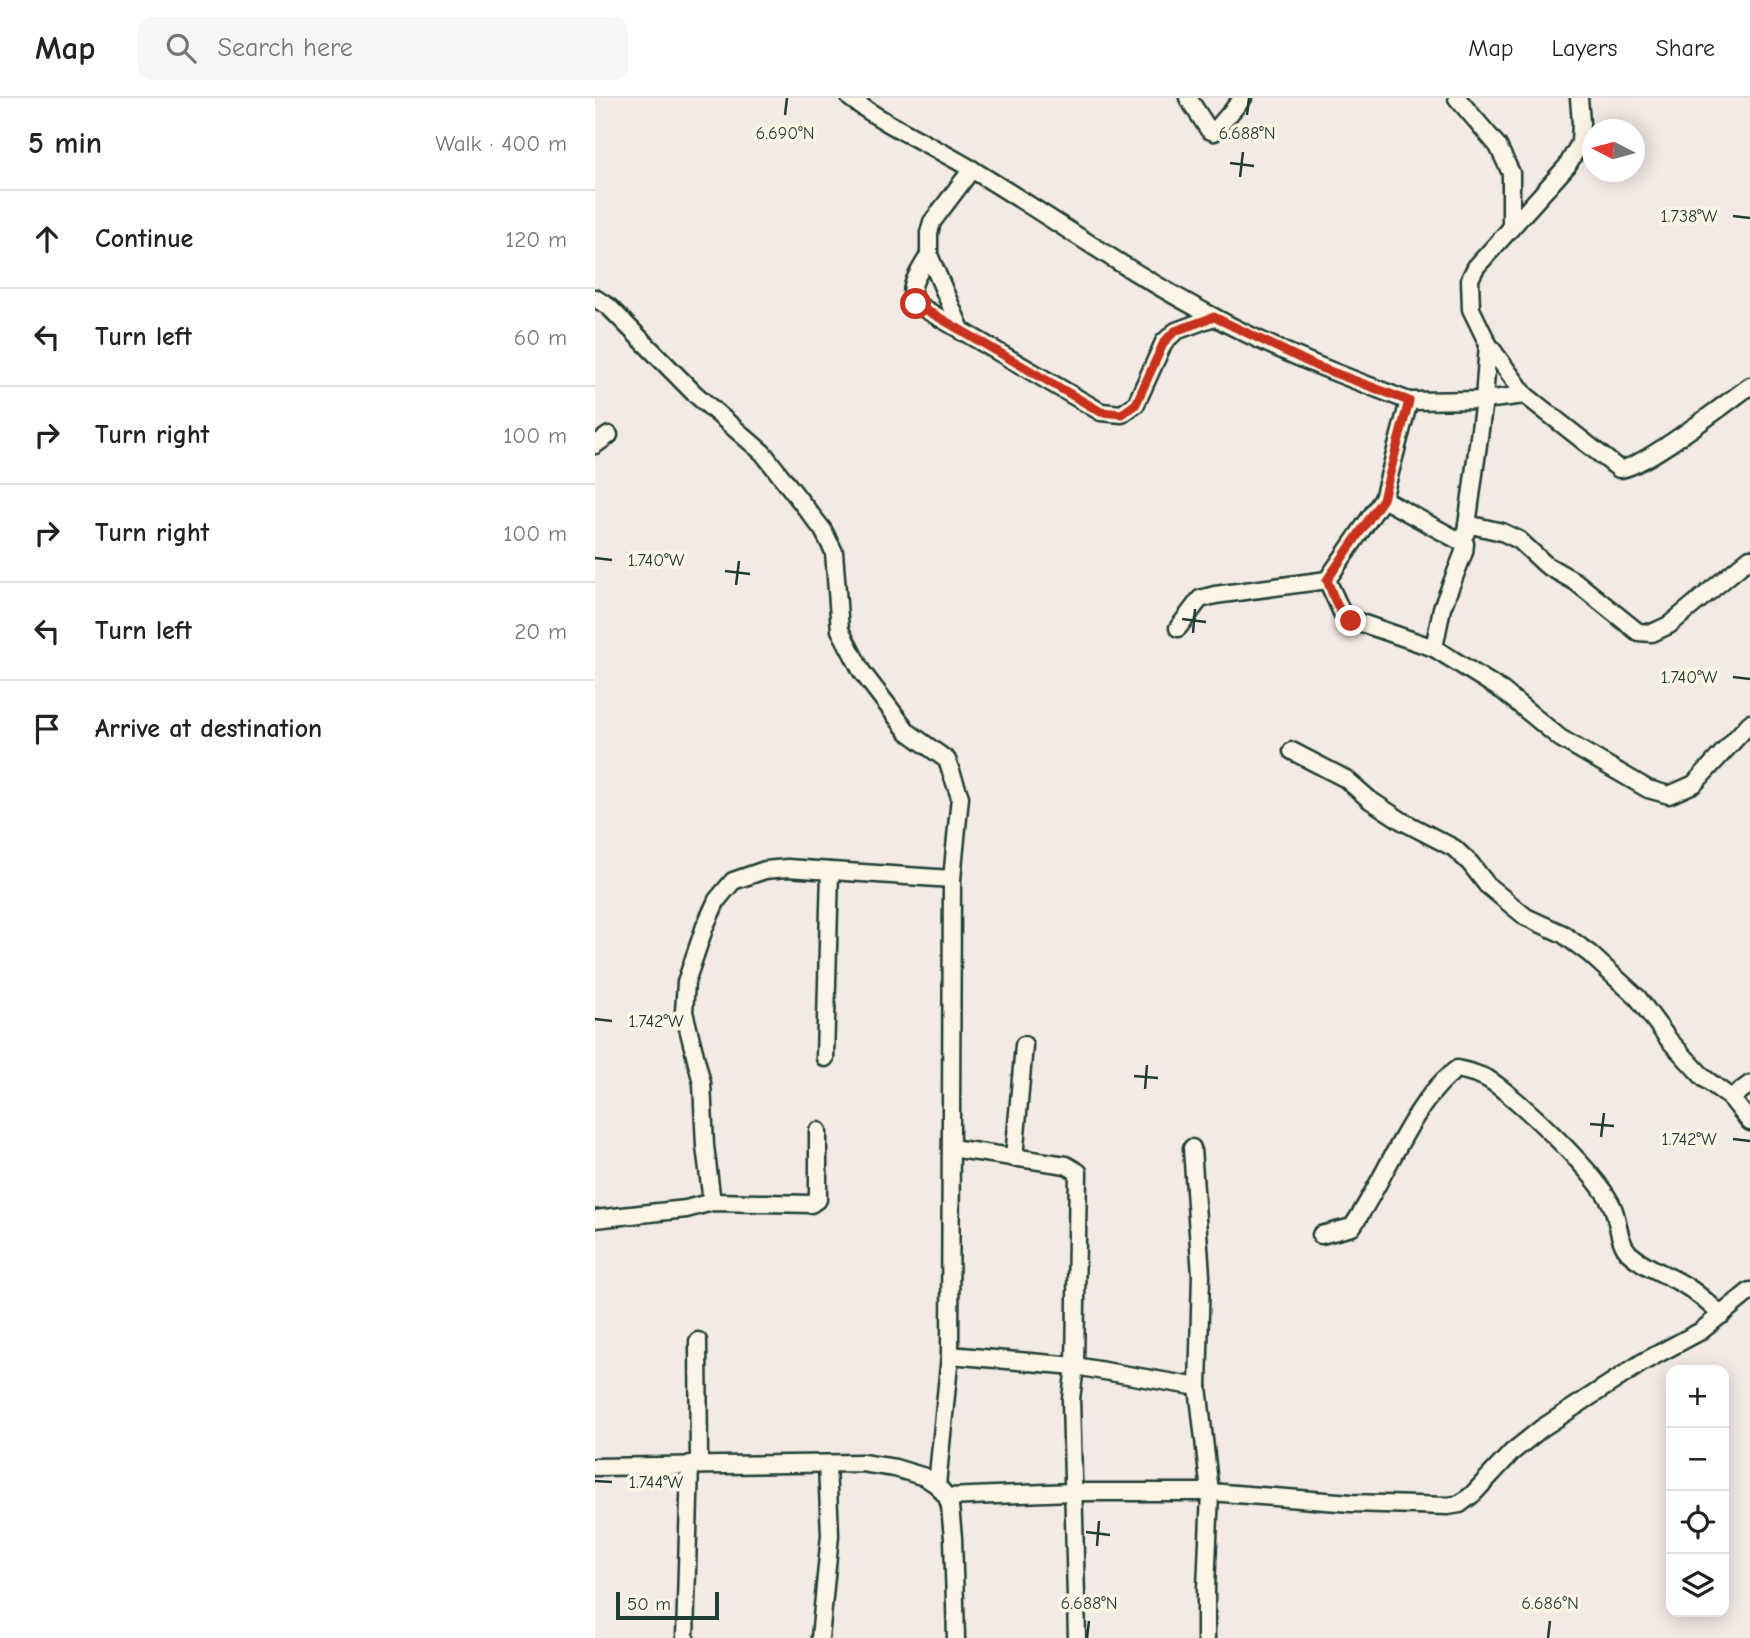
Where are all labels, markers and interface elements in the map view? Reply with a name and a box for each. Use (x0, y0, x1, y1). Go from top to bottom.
search box (138, 17, 628, 80)
text: Map (35, 29, 96, 67)
icon: search (162, 29, 200, 67)
text: Search here (218, 33, 353, 63)
text: Map (1468, 34, 1514, 62)
text: Layers (1552, 34, 1617, 62)
text: Share (1655, 34, 1715, 62)
north arrow (1582, 119, 1645, 182)
text: 6.690°N (755, 123, 815, 144)
text: 6.688°N (1218, 123, 1276, 144)
text: 5 min (28, 126, 102, 161)
text: Walk · 400 m (435, 130, 567, 157)
text: 1.738°W (1661, 206, 1718, 227)
icon: ahead (28, 220, 66, 258)
text: Continue (95, 224, 193, 254)
text: 120 m (505, 226, 567, 253)
route start (900, 288, 931, 319)
icon: left (28, 318, 66, 356)
text: Turn left (95, 322, 192, 352)
text: 60 m (514, 324, 567, 351)
icon: right (28, 416, 66, 454)
text: Turn right (95, 420, 209, 450)
text: 100 m (503, 422, 567, 449)
icon: right (28, 514, 66, 552)
text: Turn right (95, 518, 209, 548)
text: 100 m (503, 520, 567, 547)
text: 1.740°W (628, 550, 685, 571)
route end (1335, 605, 1366, 636)
icon: left (28, 612, 66, 650)
text: Turn left (95, 616, 192, 646)
text: 20 m (514, 618, 567, 645)
text: 1.740°W (1661, 667, 1718, 688)
icon: arrive (28, 710, 66, 748)
text: Arrive at destination (95, 714, 322, 744)
text: 1.742°W (628, 1011, 684, 1032)
text: 1.742°W (1661, 1129, 1717, 1150)
map controls (1666, 1365, 1729, 1617)
button: + (1666, 1365, 1729, 1428)
button: − (1666, 1428, 1729, 1491)
text: 1.744°W (629, 1472, 684, 1493)
button: locate (1666, 1491, 1729, 1554)
button: layers (1666, 1554, 1729, 1617)
scale bar (616, 1589, 719, 1621)
text: 50 m (627, 1593, 671, 1615)
text: 6.688°N (1060, 1593, 1118, 1614)
text: 6.686°N (1521, 1593, 1579, 1614)

